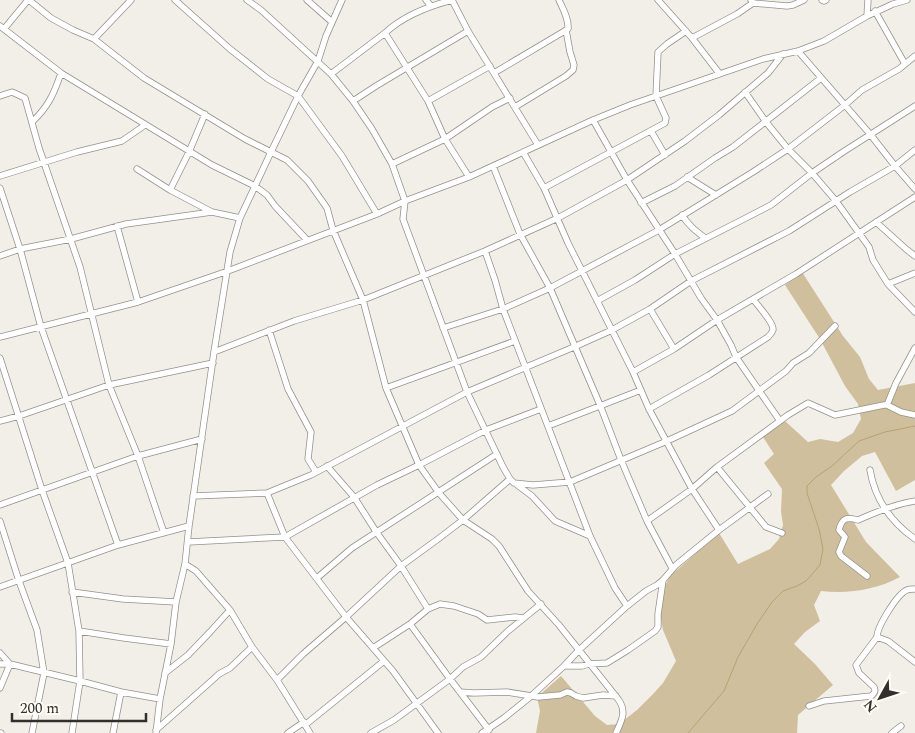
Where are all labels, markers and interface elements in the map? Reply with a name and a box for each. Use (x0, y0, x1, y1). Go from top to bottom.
north arrow (855, 673, 905, 723)
scale bar (12, 690, 146, 722)
text: N (859, 695, 882, 717)
text: 200 m (20, 697, 59, 720)

